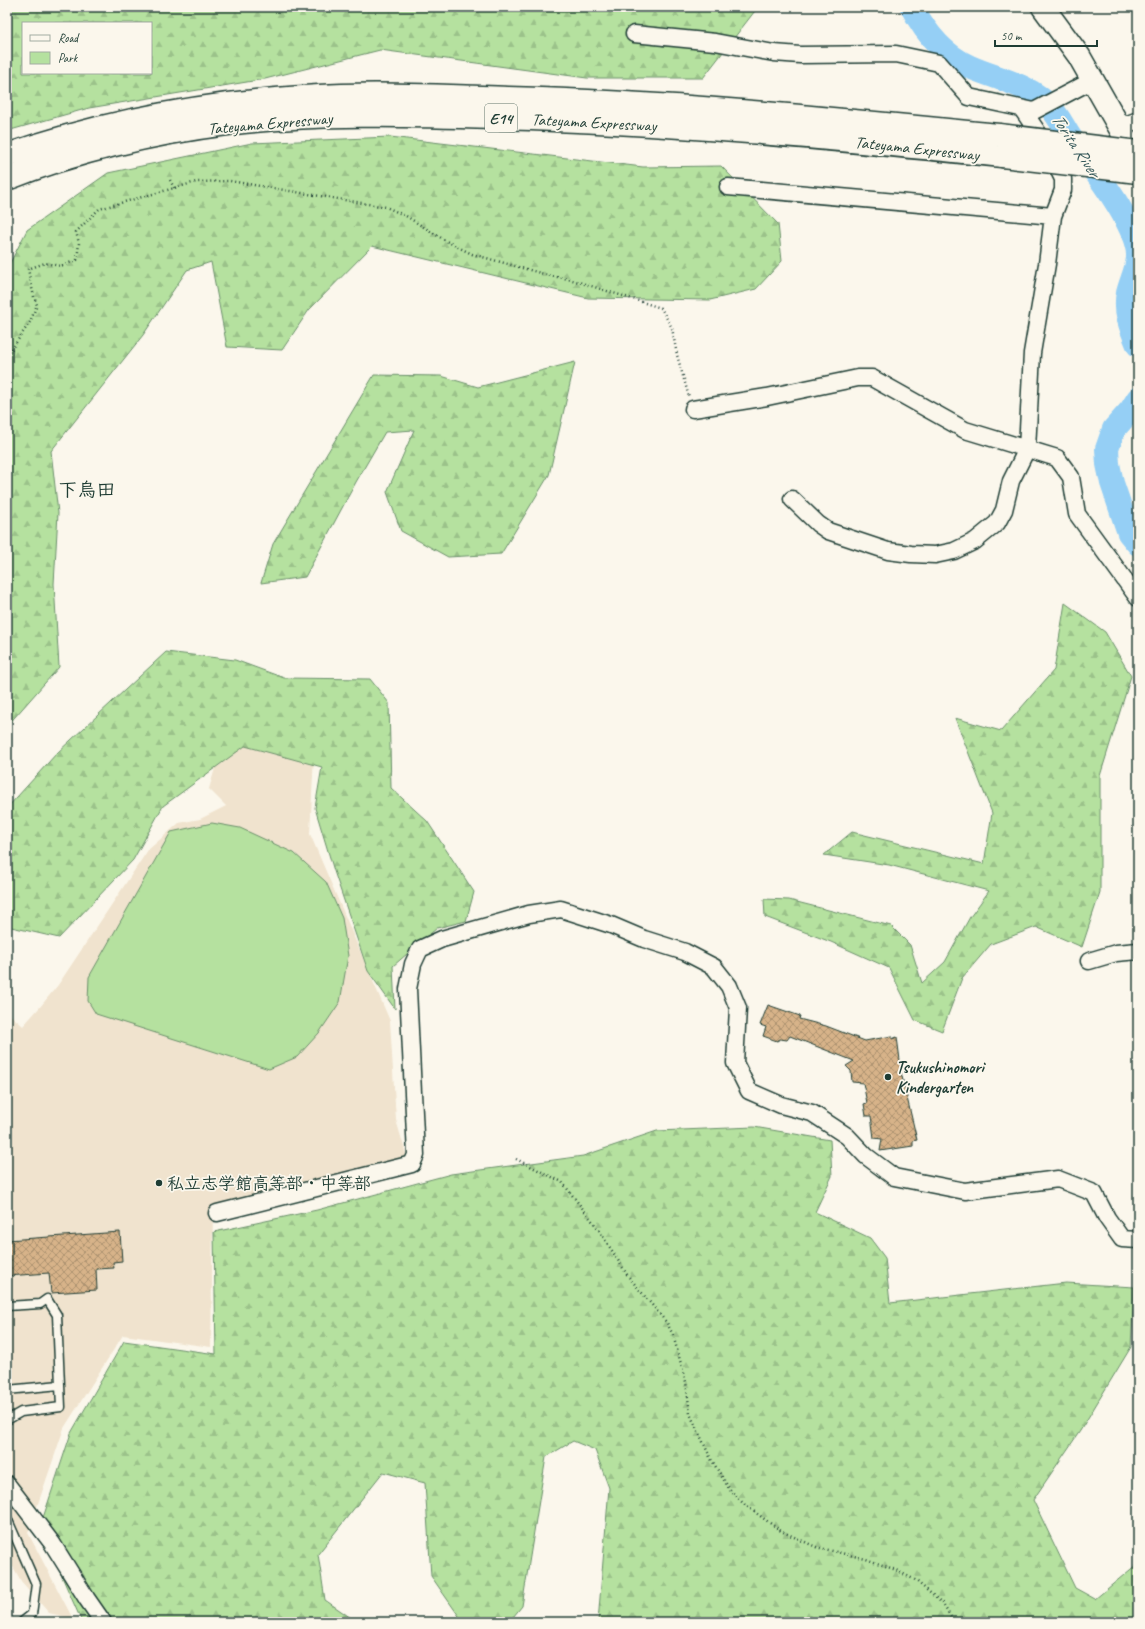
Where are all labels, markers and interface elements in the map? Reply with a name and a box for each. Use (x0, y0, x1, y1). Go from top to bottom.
legend (22, 22, 152, 74)
scale bar (995, 22, 1097, 48)
text: 50 m (1001, 28, 1023, 44)
text: Road (58, 30, 80, 46)
text: Park (58, 50, 79, 66)
road number: E14 (485, 104, 517, 132)
street label: Tateyama Expressway (207, 107, 334, 139)
street label: Tateyama Expressway (531, 109, 658, 136)
water label: Torita River (1047, 109, 1107, 184)
street label: Tateyama Expressway (854, 132, 981, 166)
district label: 下烏田 (58, 478, 116, 502)
place label: Tsukushinomori Kindergarten (896, 1057, 987, 1098)
marker: Tsukushinomori Kindergarten (883, 1072, 893, 1082)
place label: 私立志学館高等部・中等部 (167, 1173, 371, 1194)
marker: 私立志学館高等部・中等部 (154, 1178, 164, 1188)

